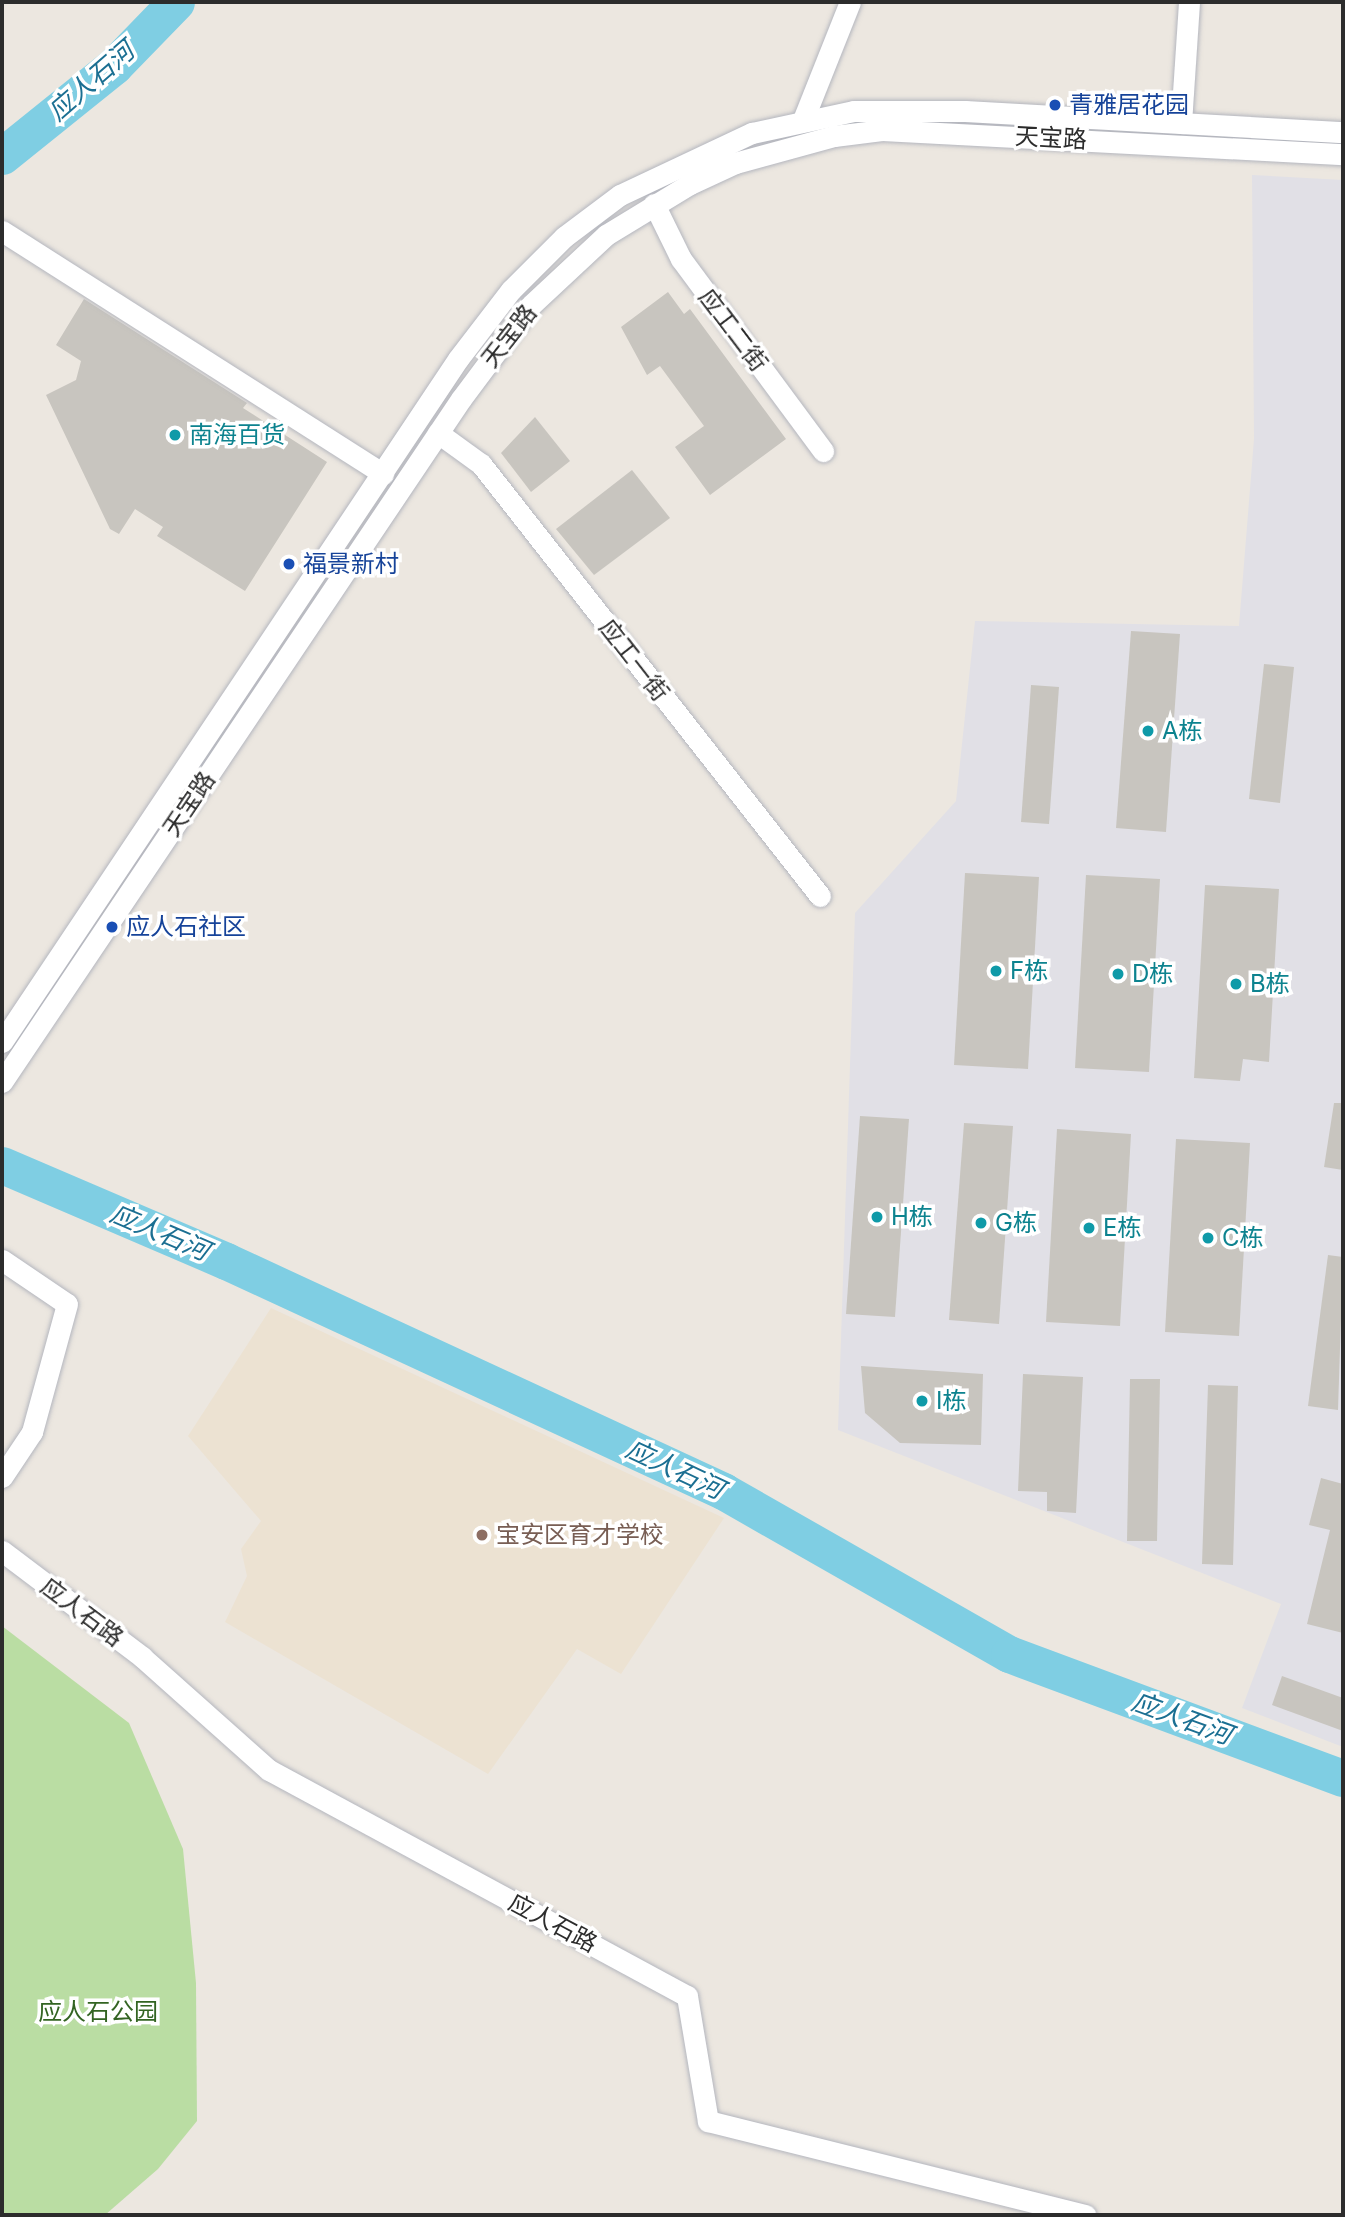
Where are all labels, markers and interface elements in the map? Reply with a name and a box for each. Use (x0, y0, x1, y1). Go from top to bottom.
water label: 应人石河 (42, 35, 140, 127)
place label: 青雅居花园 (1069, 91, 1189, 119)
marker: 青雅居花园 (1047, 97, 1063, 113)
street label: 天宝路 (1014, 122, 1088, 154)
street label: 应工二街 (693, 283, 773, 377)
street label: 天宝路 (475, 299, 543, 373)
place label: 南海百货 (189, 421, 285, 449)
marker: 南海百货 (167, 427, 183, 443)
place label: 福景新村 (303, 550, 399, 578)
marker: 福景新村 (281, 556, 297, 572)
street label: 应工一街 (593, 613, 675, 707)
place label: A栋 (1162, 717, 1203, 745)
marker: A栋 (1140, 723, 1156, 739)
street label: 天宝路 (157, 766, 221, 842)
place label: 应人石社区 (126, 913, 246, 941)
marker: 应人石社区 (104, 919, 120, 935)
place label: F栋 (1010, 957, 1048, 985)
place label: D栋 (1132, 960, 1173, 988)
marker: F栋 (988, 963, 1004, 979)
marker: D栋 (1110, 966, 1126, 982)
place label: B栋 (1250, 970, 1290, 998)
marker: B栋 (1228, 976, 1244, 992)
water label: 应人石河 (106, 1197, 214, 1267)
place label: H栋 (891, 1203, 933, 1231)
marker: H栋 (869, 1209, 885, 1225)
place label: G栋 (995, 1209, 1037, 1237)
place label: E栋 (1103, 1214, 1141, 1242)
marker: G栋 (973, 1215, 989, 1231)
marker: E栋 (1081, 1220, 1097, 1236)
place label: C栋 (1222, 1224, 1264, 1252)
marker: C栋 (1200, 1230, 1216, 1246)
place label: I栋 (936, 1387, 966, 1415)
marker: I栋 (914, 1393, 930, 1409)
water label: 应人石河 (621, 1433, 729, 1505)
place label: 宝安区育才学校 (496, 1521, 664, 1549)
marker: 宝安区育才学校 (474, 1527, 490, 1543)
street label: 应人石路 (35, 1572, 129, 1652)
water label: 应人石河 (1128, 1686, 1236, 1750)
street label: 应人石路 (504, 1888, 602, 1958)
park label: 应人石公园 (38, 1998, 158, 2026)

